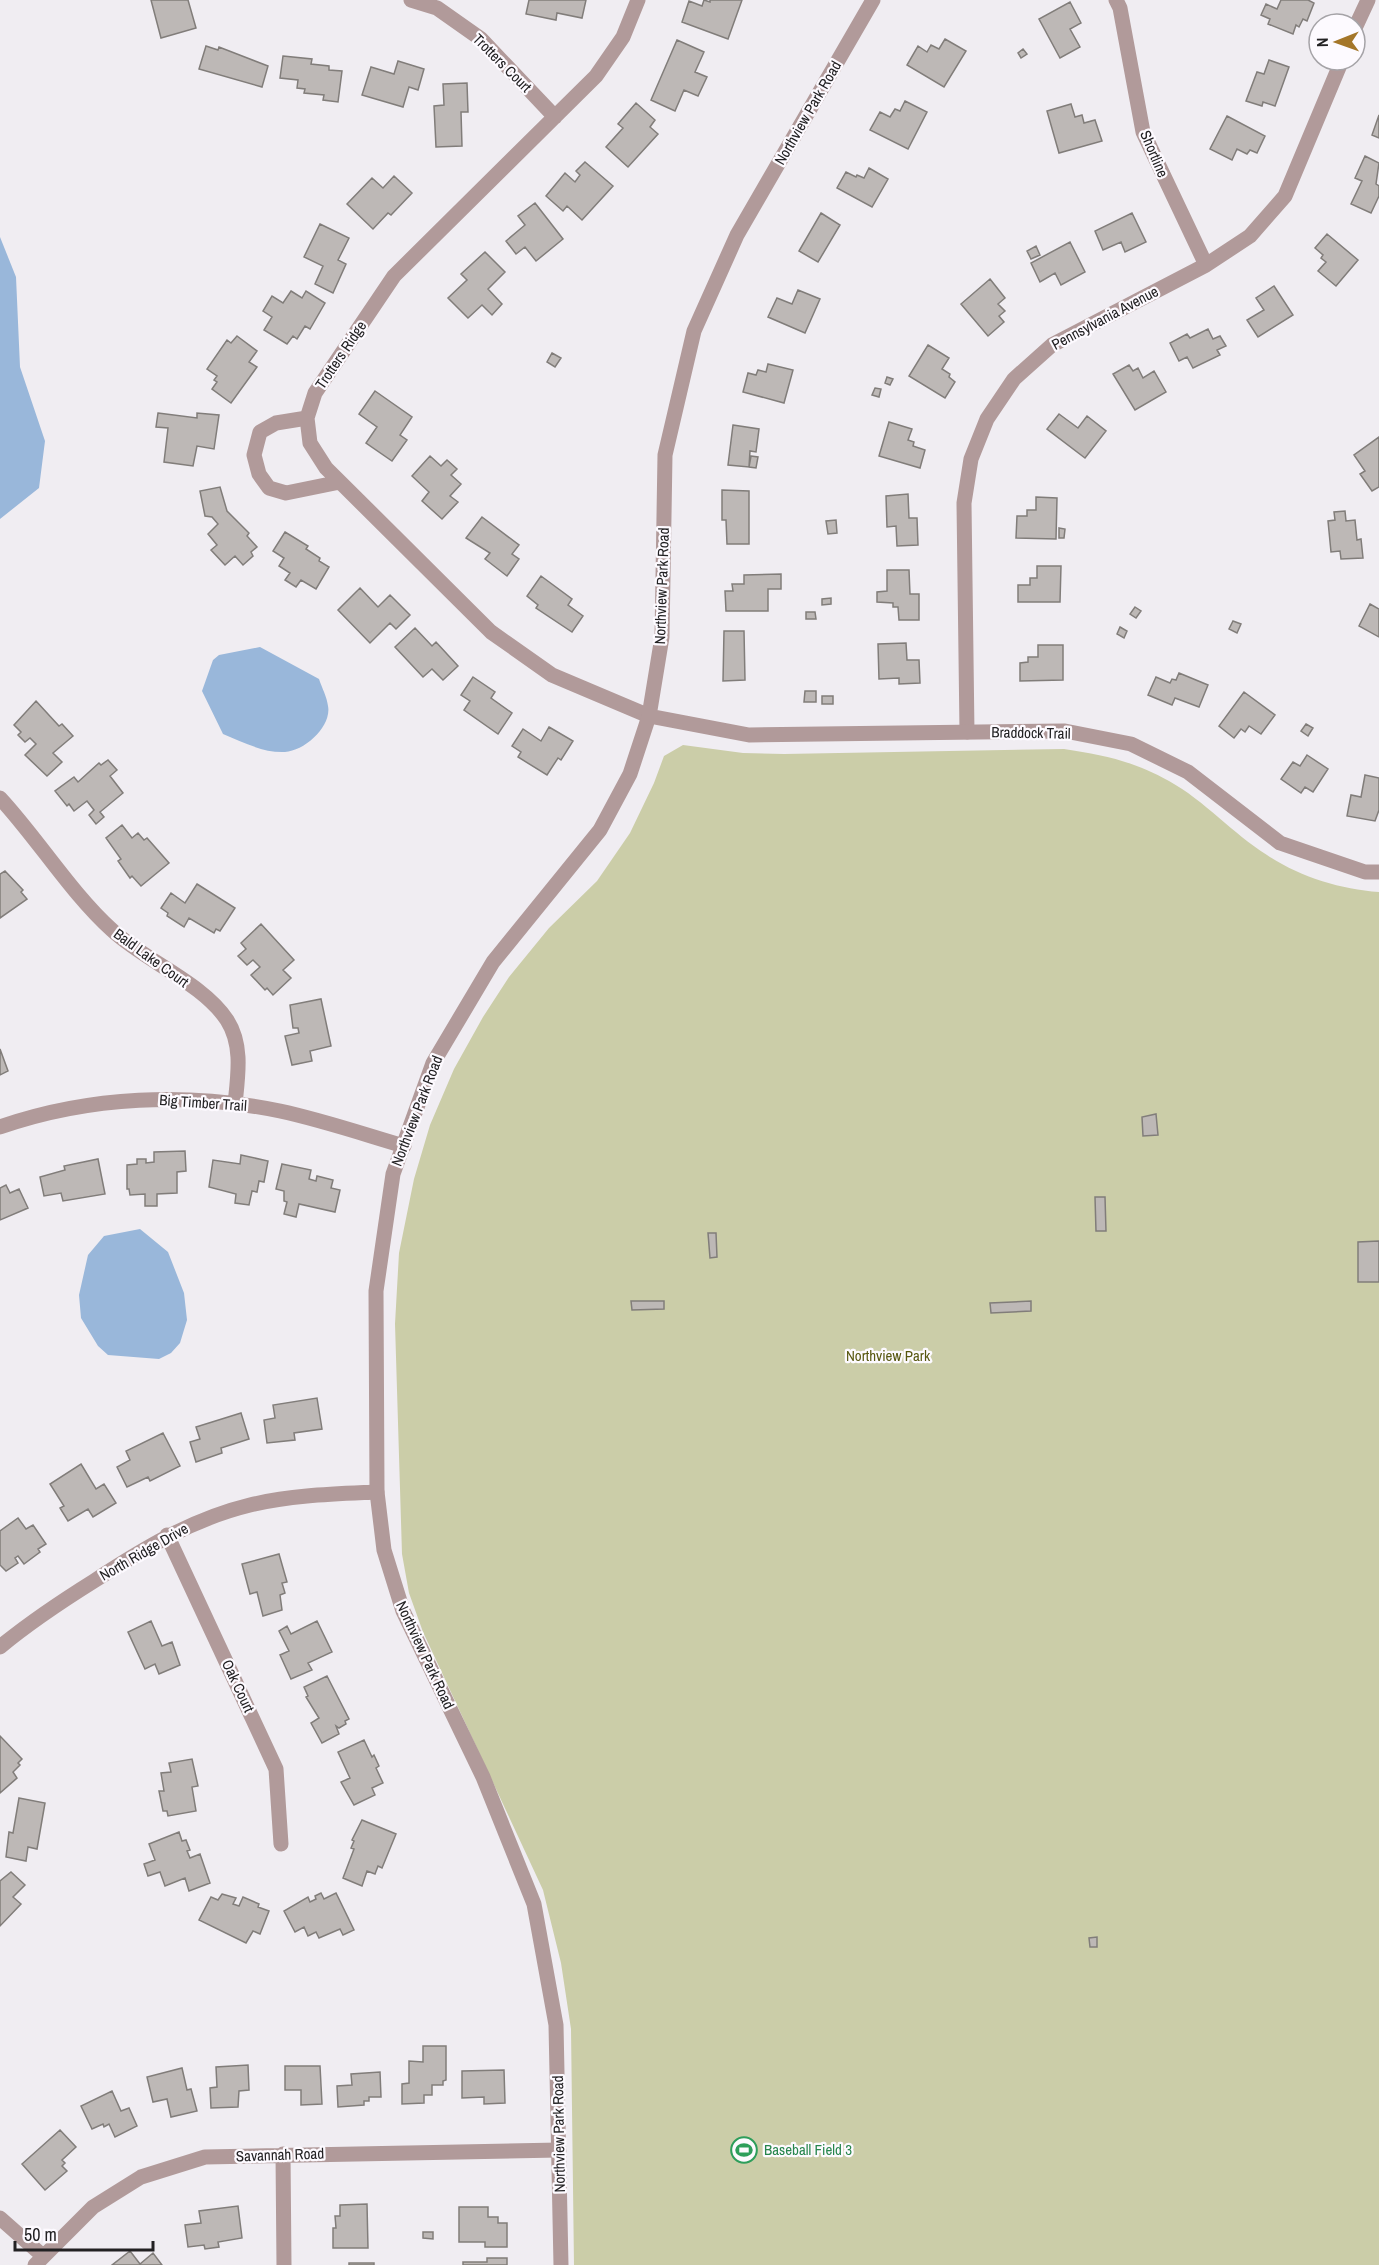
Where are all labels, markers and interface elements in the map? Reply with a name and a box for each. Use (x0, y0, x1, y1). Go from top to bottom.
north arrow (1307, 12, 1367, 72)
street label: Trotters Court (468, 29, 537, 97)
text: N (1311, 37, 1333, 47)
street label: Northview Park Road (769, 57, 846, 169)
street label: Shortline (1135, 127, 1174, 181)
street label: Pennsylvania Avenue (1048, 280, 1162, 355)
street label: Trotters Ridge (310, 316, 371, 393)
street label: Northview Park Road (649, 527, 674, 645)
street label: Braddock Trail (991, 721, 1071, 744)
street label: Bald Lake Court (109, 923, 194, 992)
street label: Northview Park Road (386, 1052, 447, 1169)
street label: Big Timber Trail (159, 1089, 248, 1116)
park label: Northview Park (846, 1345, 931, 1366)
street label: North Ridge Drive (96, 1518, 192, 1585)
street label: Northview Park Road (391, 1597, 460, 1712)
street label: Oak Court (217, 1656, 260, 1716)
street label: Northview Park Road (547, 2075, 570, 2193)
sports icon: Baseball Field 3 (729, 2135, 759, 2165)
place label: Baseball Field 3 (764, 2139, 852, 2160)
street label: Savannah Road (236, 2142, 324, 2167)
scale bar (15, 2214, 153, 2252)
text: 50 m (24, 2222, 57, 2247)

